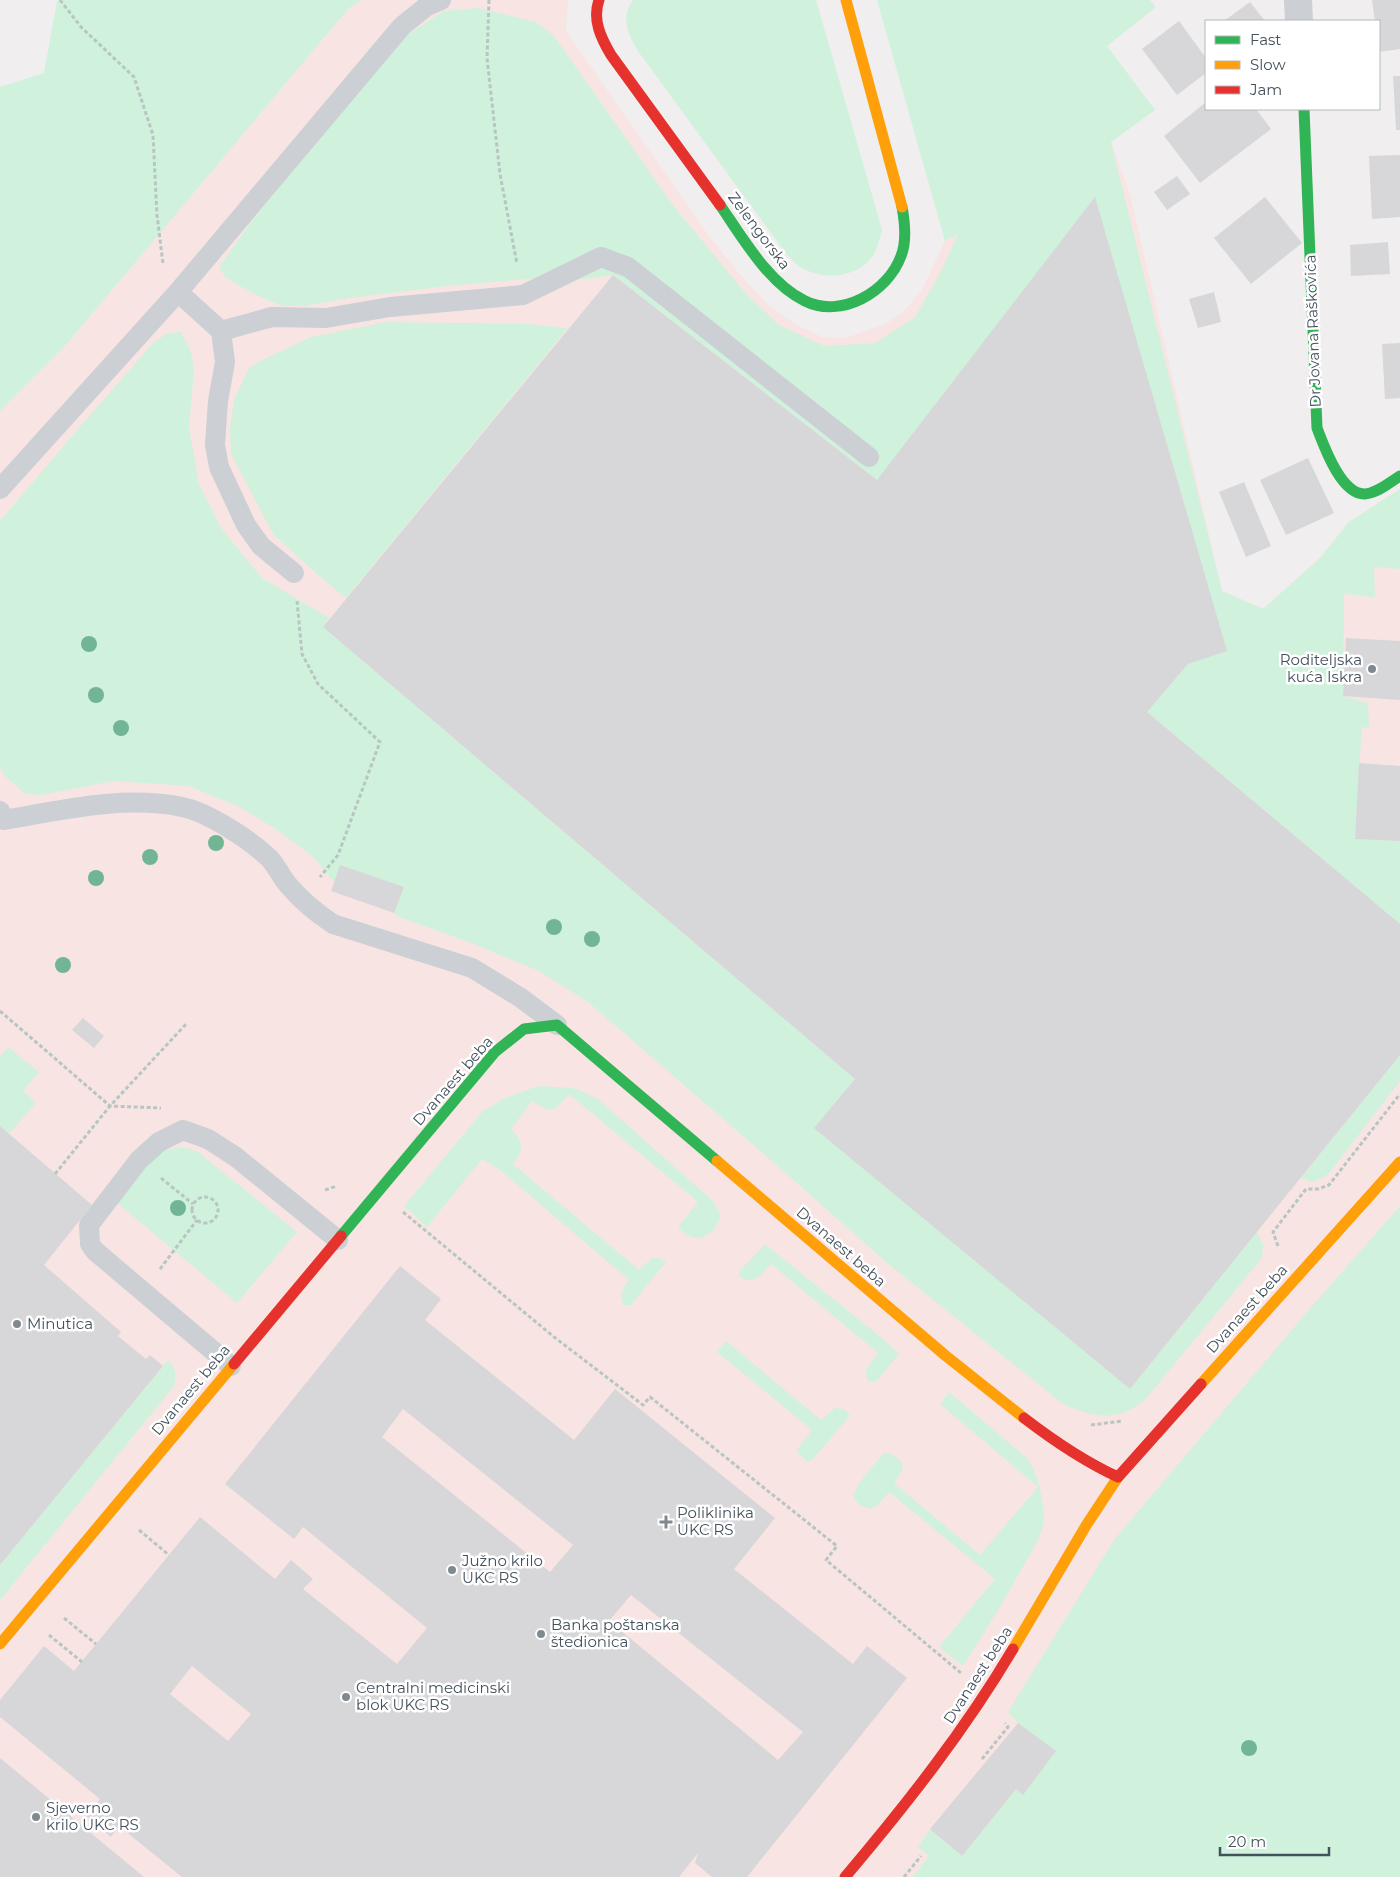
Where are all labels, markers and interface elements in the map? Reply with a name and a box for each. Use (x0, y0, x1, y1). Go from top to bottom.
legend (1205, 20, 1380, 110)
text: Fast (1250, 30, 1281, 49)
text: Slow (1250, 55, 1286, 74)
text: Jam (1249, 80, 1282, 99)
street label: Zelengorska (724, 188, 795, 273)
street label: Dr Jovana Raškovića (1300, 254, 1325, 408)
place label: Roditeljska kuća Iskra (1280, 650, 1362, 686)
marker: Roditeljska kuća Iskra (1366, 663, 1378, 675)
street label: Dvanaest beba (408, 1032, 497, 1129)
street label: Dvanaest beba (793, 1202, 890, 1291)
street label: Dvanaest beba (1202, 1260, 1291, 1357)
place label: Minutica (27, 1314, 93, 1333)
marker: Minutica (11, 1318, 23, 1330)
street label: Dvanaest beba (147, 1340, 234, 1439)
place label: Poliklinika UKC RS (677, 1503, 754, 1539)
marker: Poliklinika UKC RS (659, 1515, 673, 1529)
place label: Južno krilo UKC RS (461, 1551, 543, 1587)
marker: Južno krilo UKC RS (446, 1564, 458, 1576)
place label: Banka poštanska štedionica (551, 1615, 680, 1651)
street label: Dvanaest beba (939, 1622, 1016, 1727)
marker: Banka poštanska štedionica (535, 1628, 547, 1640)
place label: Centralni medicinski blok UKC RS (356, 1678, 510, 1714)
marker: Centralni medicinski blok UKC RS (340, 1691, 352, 1703)
place label: Sjeverno krilo UKC RS (46, 1798, 139, 1834)
marker: Sjeverno krilo UKC RS (30, 1811, 42, 1823)
scale bar (1220, 1824, 1329, 1856)
text: 20 m (1228, 1832, 1266, 1851)

